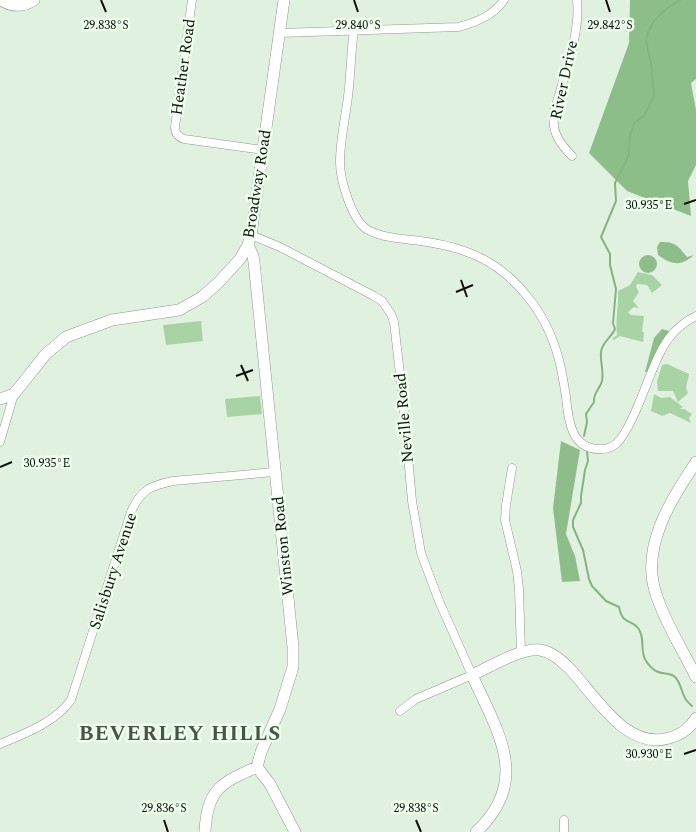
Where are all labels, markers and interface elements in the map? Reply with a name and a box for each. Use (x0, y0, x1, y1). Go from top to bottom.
text: 29.838°S (83, 16, 129, 35)
text: 29.840°S (335, 16, 381, 35)
text: 29.842°S (587, 16, 633, 35)
street label: Heather Road (164, 17, 202, 117)
street label: River Drive (544, 38, 584, 122)
street label: Broadway Road (237, 128, 277, 240)
text: 30.935°E (626, 196, 672, 215)
street label: Neville Road (388, 372, 420, 464)
text: 30.935°E (24, 454, 70, 473)
street label: Winston Road (266, 495, 300, 597)
street label: Salisbury Avenue (83, 509, 143, 633)
district label: BEVERLEY HILLS (79, 718, 281, 750)
text: 30.930°E (626, 745, 672, 764)
text: 29.836°S (141, 799, 187, 818)
text: 29.838°S (393, 799, 439, 818)

